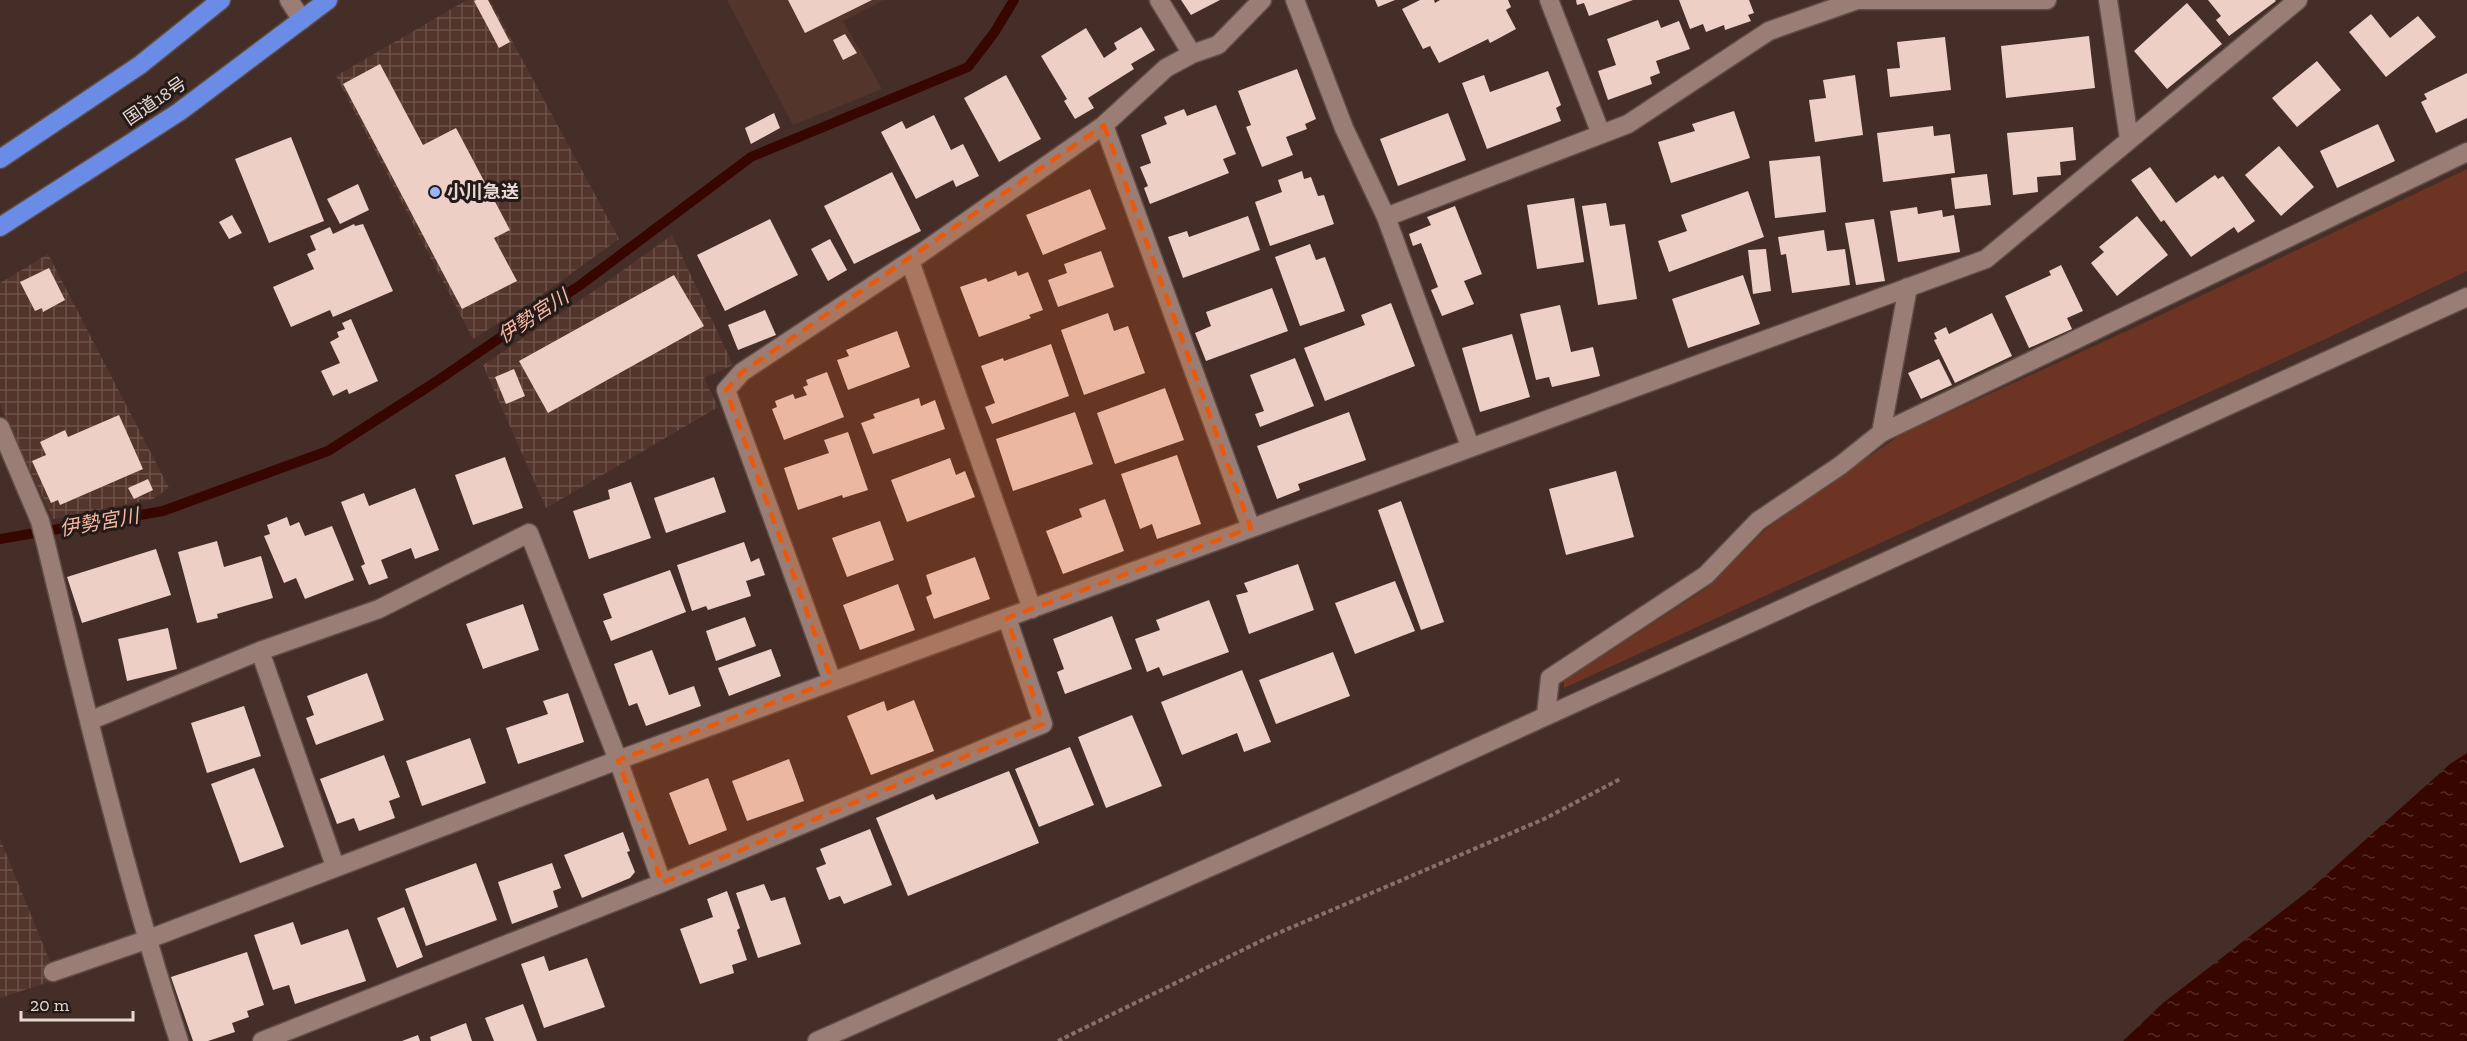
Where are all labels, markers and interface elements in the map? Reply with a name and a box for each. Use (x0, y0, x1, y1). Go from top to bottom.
street label: 国道18号 (120, 72, 190, 130)
place label: 小川急送 (447, 181, 519, 203)
marker: 小川急送 (428, 185, 442, 199)
water label: 伊勢宮川 (493, 283, 575, 348)
water label: 伊勢宮川 (58, 503, 142, 541)
scale bar (21, 984, 134, 1022)
text: 20 m (30, 994, 70, 1016)

